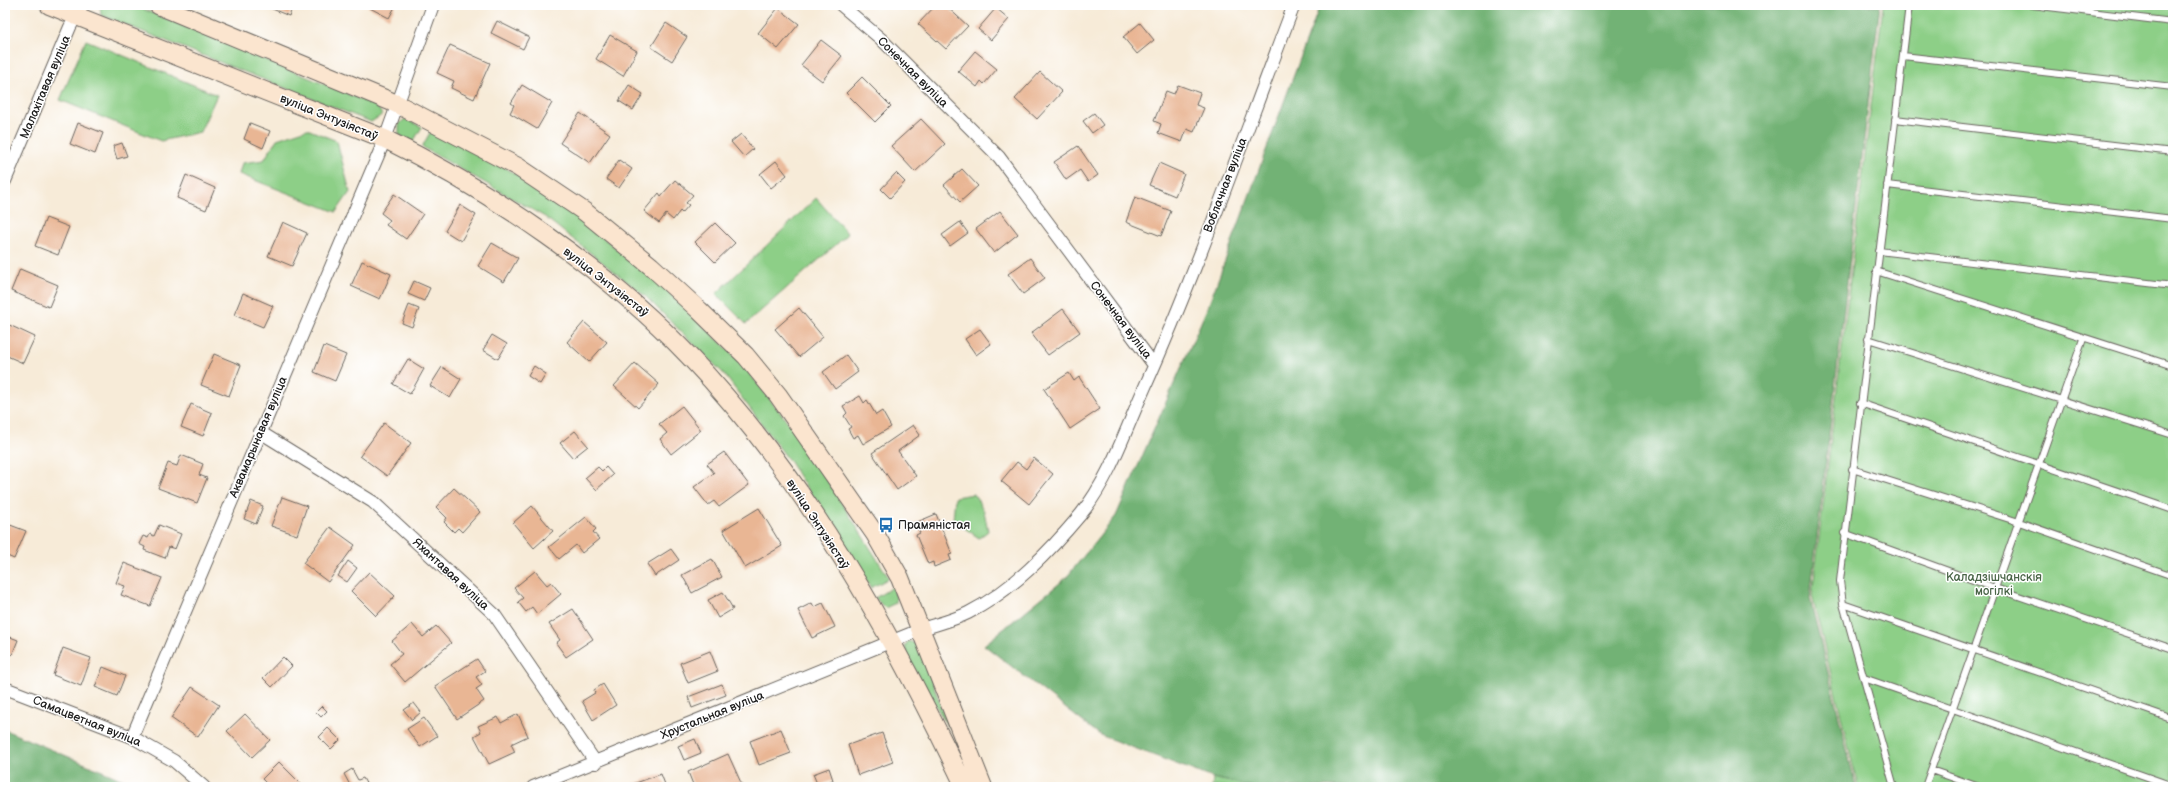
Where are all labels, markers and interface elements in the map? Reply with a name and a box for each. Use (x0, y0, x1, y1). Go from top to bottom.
street label: Малахітавая вуліца (17, 33, 74, 141)
street label: Сонечная вуліца (874, 34, 951, 111)
street label: вуліца Энтузіястаў (278, 91, 380, 144)
street label: Воблачная вуліца (1201, 136, 1250, 235)
street label: вуліца Энтузіястаў (560, 244, 652, 321)
street label: Сонечная вуліца (1086, 278, 1155, 362)
street label: Аквамарынавая вуліца (226, 374, 291, 501)
street label: вуліца Энтузіястаў (783, 476, 853, 572)
bus stop icon: Прамяністая (877, 516, 895, 534)
place label: Прамяністая (898, 518, 970, 533)
street label: Яхантавая вуліца (409, 535, 492, 614)
park label: Каладзішчанскія могілкі (1946, 570, 2042, 599)
street label: Хрустальная вуліца (658, 688, 766, 743)
street label: Самацветная вуліца (31, 693, 143, 750)

